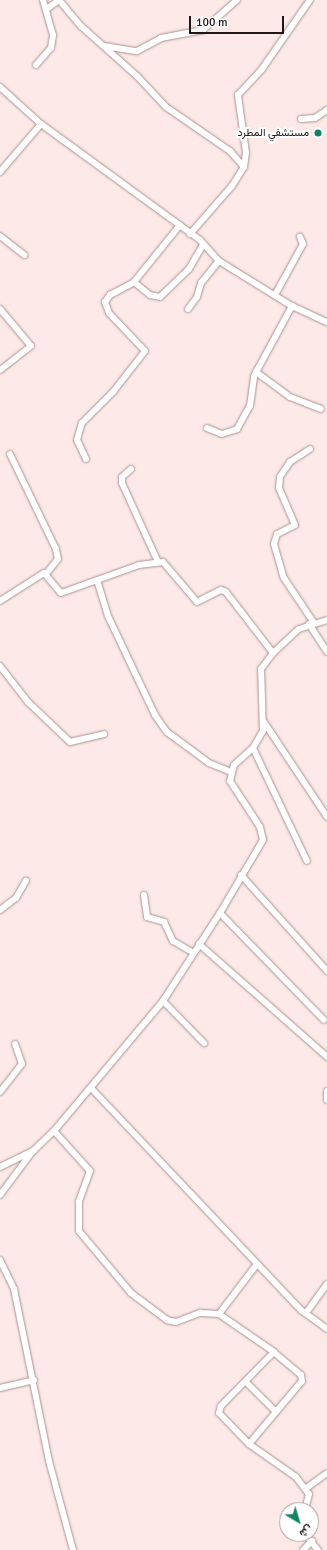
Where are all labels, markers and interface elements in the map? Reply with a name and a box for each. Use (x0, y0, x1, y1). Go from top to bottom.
scale bar (191, 8, 286, 34)
text: 100 m (196, 15, 228, 30)
place label: مستشفي المطرد (237, 126, 309, 140)
marker: مستشفي المطرد (312, 127, 324, 139)
north arrow (279, 1502, 319, 1542)
text: ش (297, 1522, 315, 1540)

